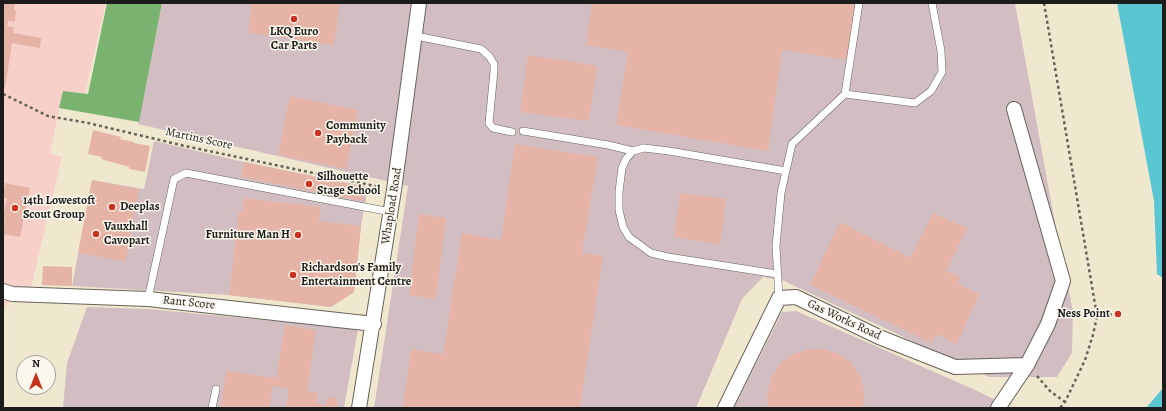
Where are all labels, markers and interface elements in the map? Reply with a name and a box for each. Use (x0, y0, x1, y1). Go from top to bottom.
marker: LKQ Euro Car Parts (289, 14, 299, 24)
place label: LKQ Euro Car Parts (270, 25, 318, 53)
place label: Community Payback (326, 119, 386, 147)
street label: Martins Score (164, 125, 234, 153)
marker: Community Payback (313, 128, 323, 138)
street label: Whapload Road (379, 167, 405, 245)
place label: Silhouette Stage School (317, 170, 380, 198)
marker: Silhouette Stage School (304, 179, 314, 189)
place label: 14th Lowestoft Scout Group (23, 194, 95, 222)
place label: Deeplas (120, 200, 160, 214)
marker: Deeplas (107, 202, 117, 212)
marker: 14th Lowestoft Scout Group (10, 203, 20, 213)
place label: Vauxhall Cavopart (104, 220, 150, 248)
place label: Furniture Man H (205, 228, 290, 242)
marker: Vauxhall Cavopart (91, 229, 101, 239)
marker: Furniture Man H (293, 230, 303, 240)
place label: Richardson's Family Entertainment Centre (301, 261, 411, 289)
marker: Richardson's Family Entertainment Centre (288, 270, 298, 280)
street label: Rant Score (162, 293, 216, 313)
street label: Gas Works Road (805, 297, 883, 343)
place label: Ness Point (1057, 307, 1110, 321)
marker: Ness Point (1113, 309, 1123, 319)
north arrow (16, 355, 56, 395)
text: N (32, 356, 40, 371)

